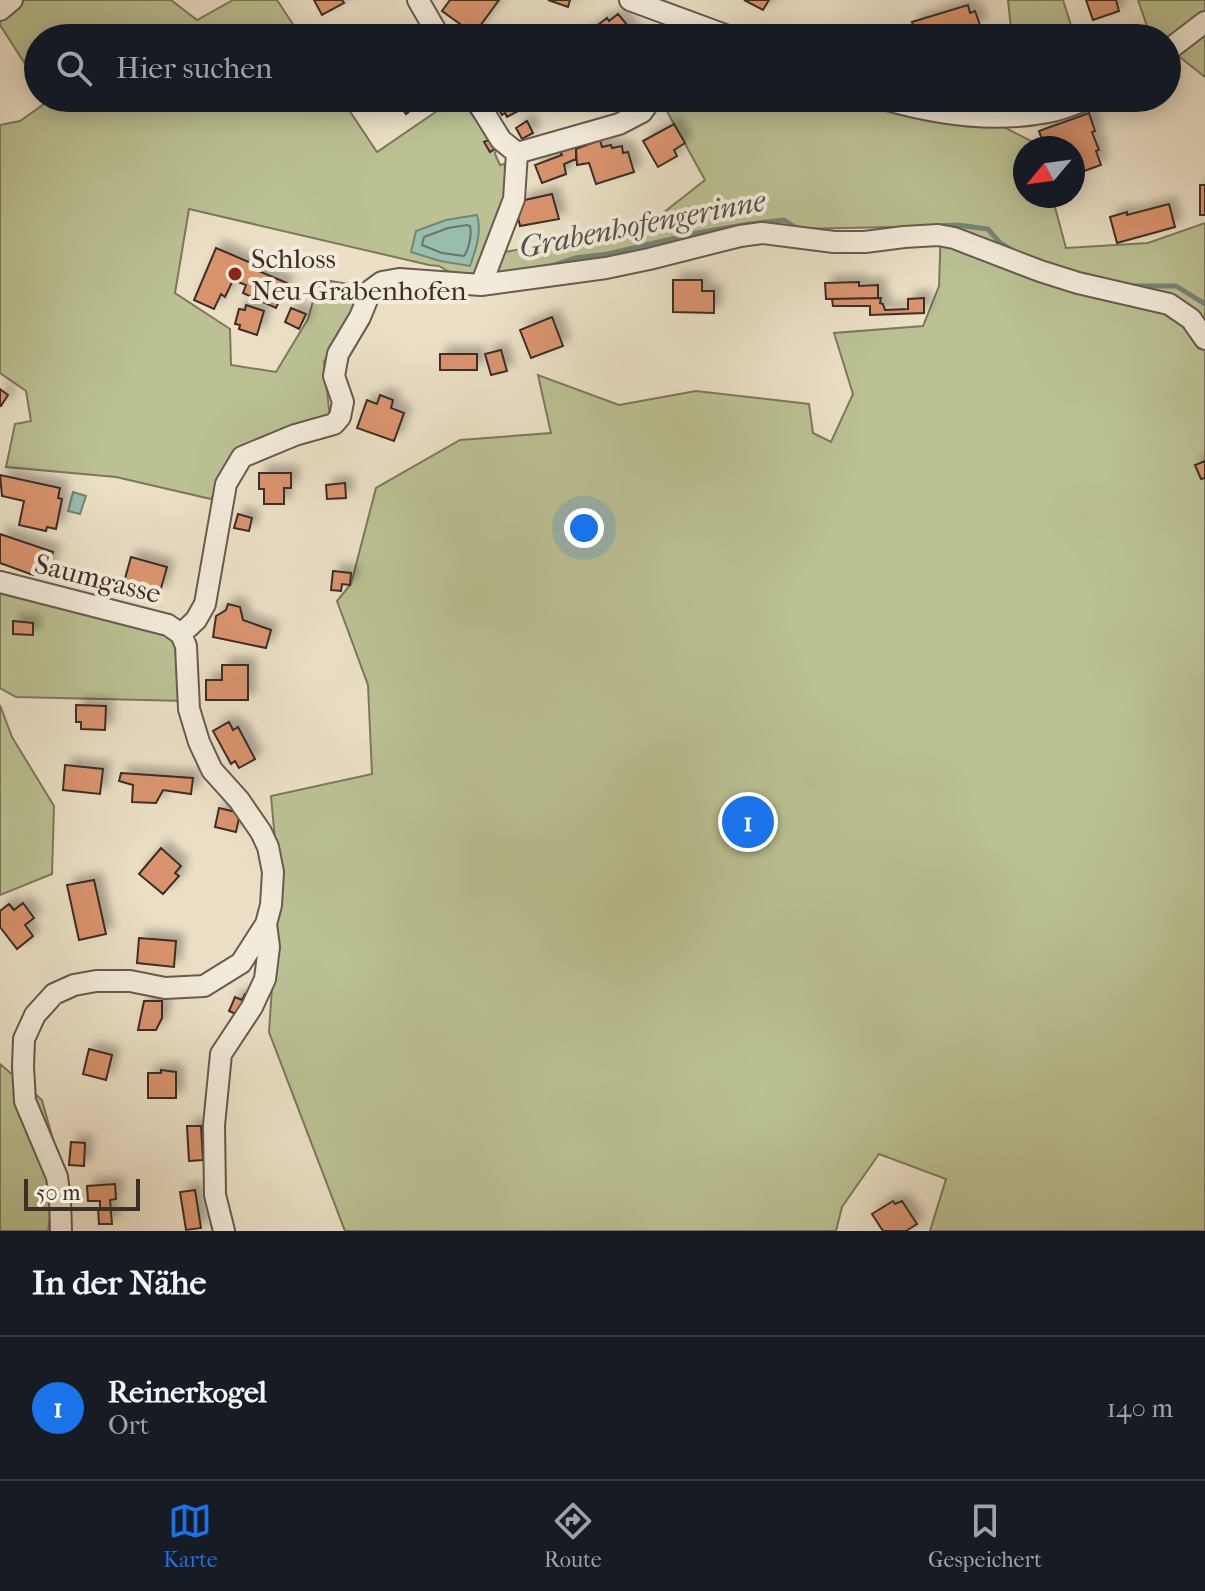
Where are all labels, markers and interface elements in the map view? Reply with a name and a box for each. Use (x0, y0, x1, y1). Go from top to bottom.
search box (24, 24, 1181, 112)
icon: search (52, 46, 96, 90)
text: Hier suchen (116, 51, 272, 86)
north arrow (1013, 136, 1085, 208)
water label: Grabenhofengerinne (516, 183, 769, 266)
place label: Schloss Neu-Grabenhofen (251, 242, 467, 307)
marker: Schloss Neu-Grabenhofen (226, 265, 244, 283)
your location (564, 508, 604, 548)
street label: Saumgasse (31, 547, 165, 610)
pin: 1 (722, 792, 774, 852)
scale bar (24, 1175, 140, 1211)
text: 50 m (36, 1180, 81, 1206)
text: In der Nähe (32, 1263, 206, 1303)
text: Reinerkogel (108, 1375, 267, 1410)
text: 1 (53, 1393, 63, 1424)
text: 140 m (1107, 1393, 1173, 1424)
text: Ort (108, 1410, 149, 1441)
tab: Karte (163, 1499, 218, 1573)
tab: Route (544, 1499, 602, 1573)
tab: Gespeichert (928, 1499, 1042, 1573)

